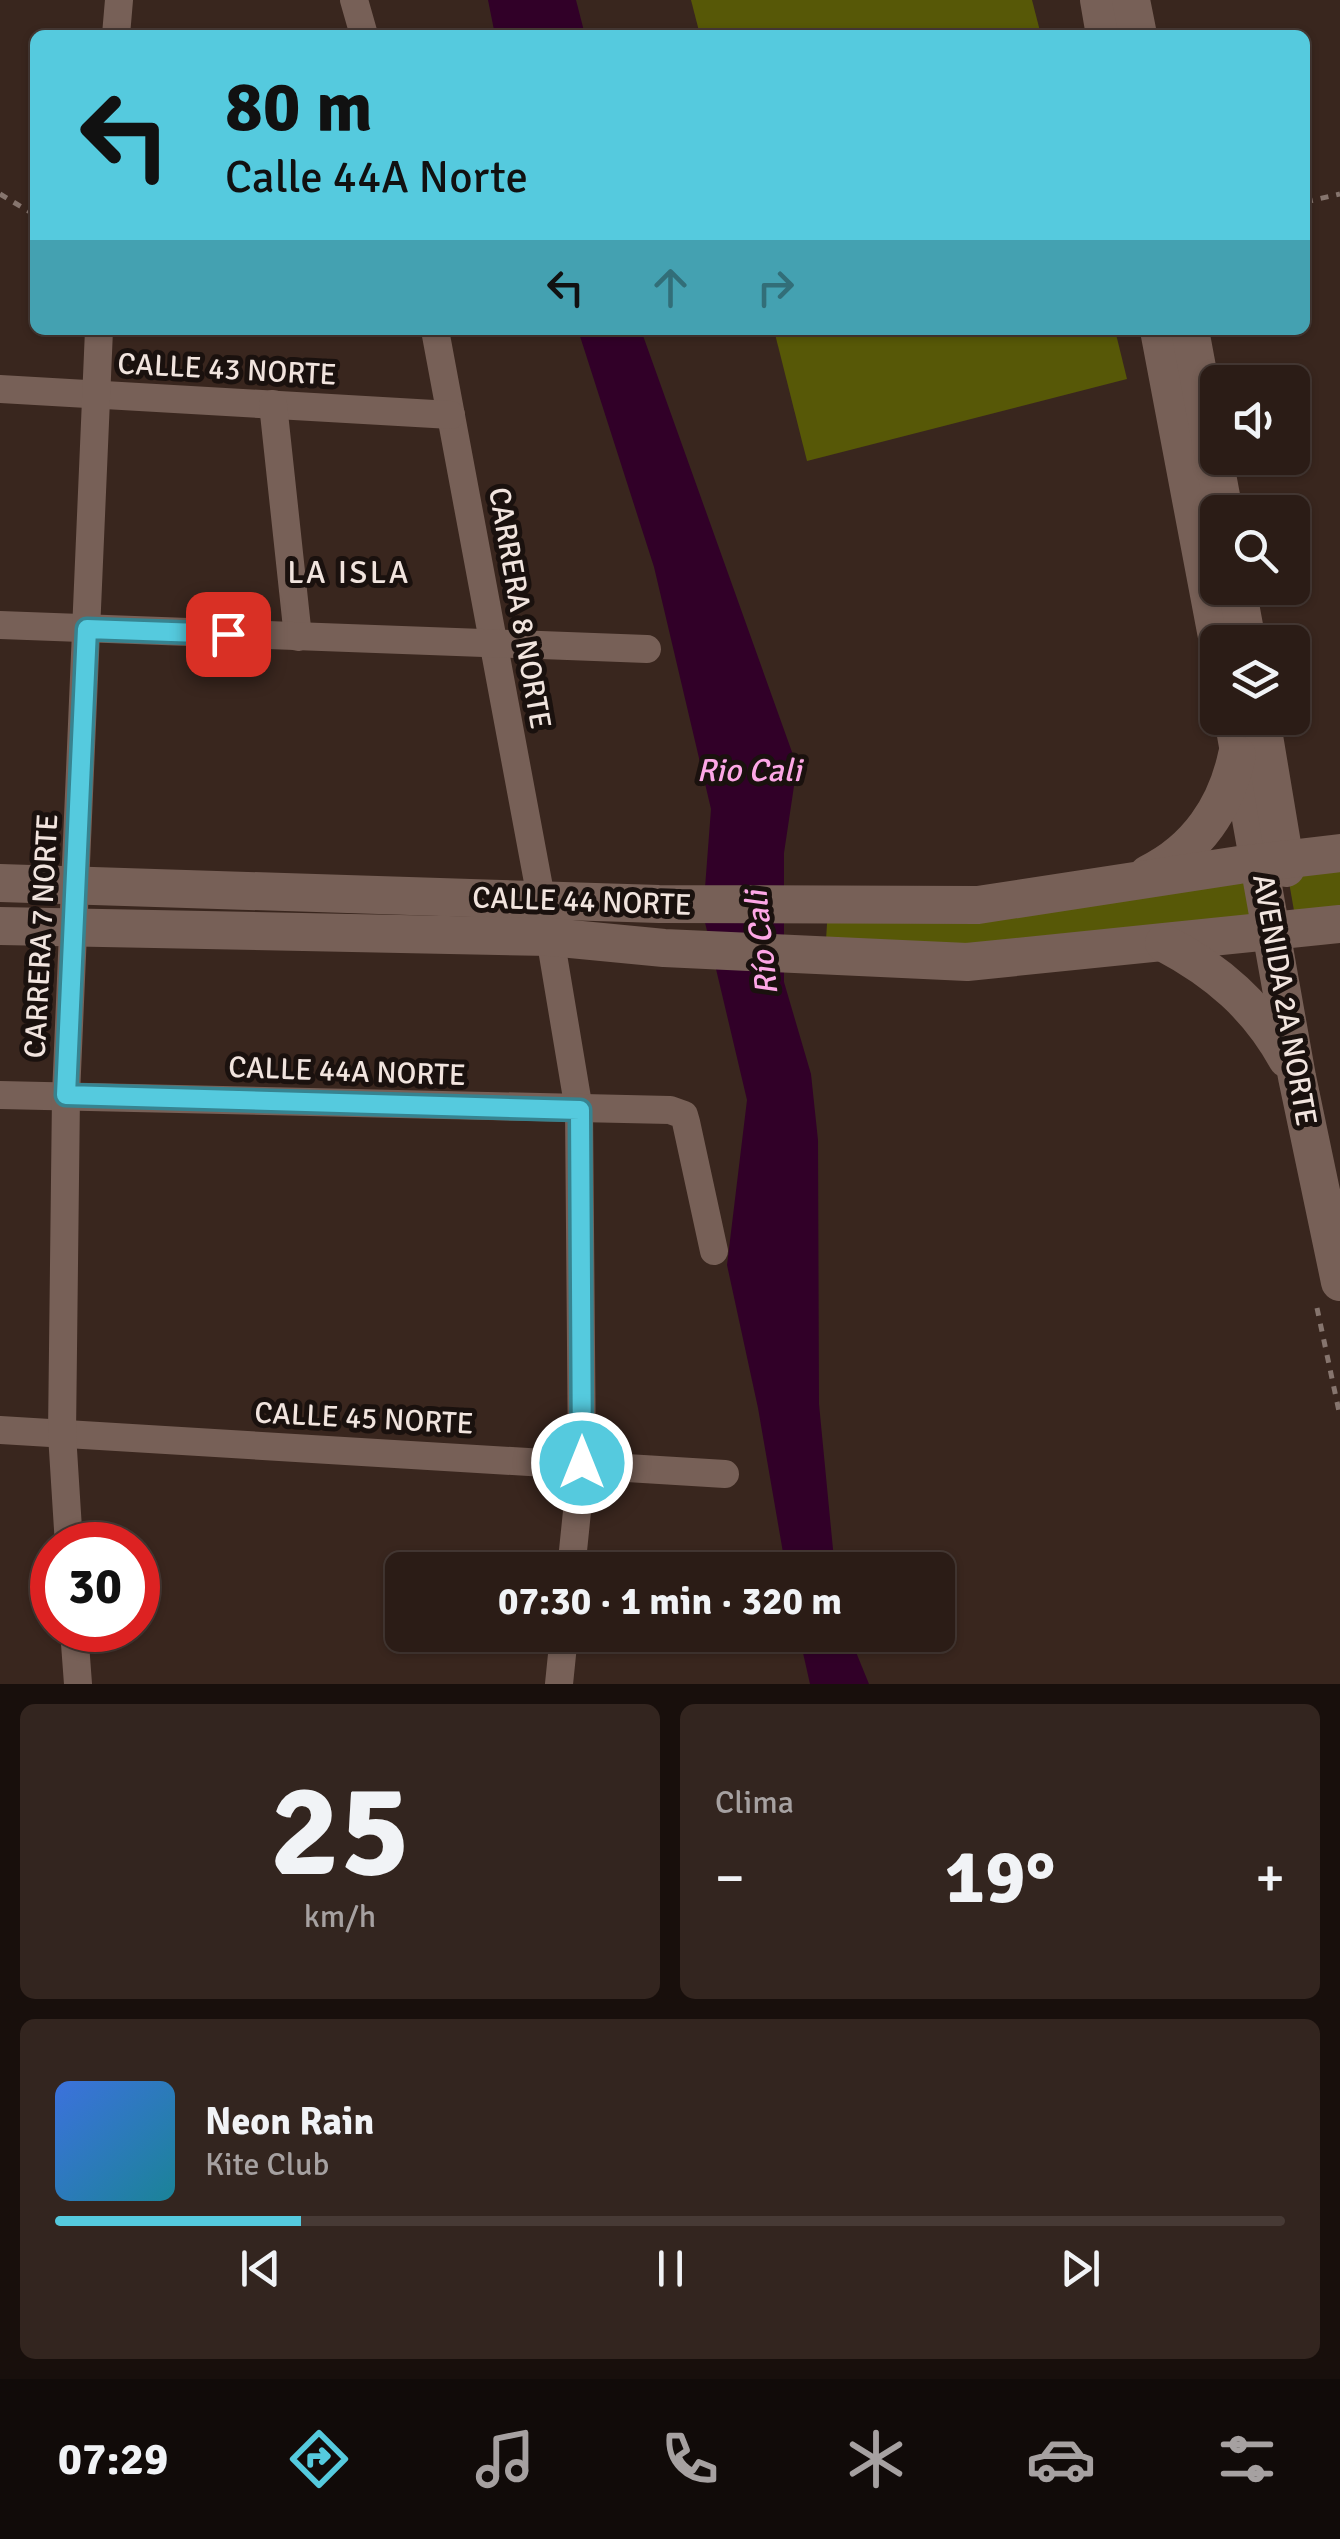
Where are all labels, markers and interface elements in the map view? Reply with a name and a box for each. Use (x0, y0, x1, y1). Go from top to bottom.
text: 80 m (225, 64, 373, 150)
icon: left (60, 70, 190, 200)
text: Calle 44A Norte (225, 150, 528, 205)
icon: left (538, 260, 593, 315)
icon: ahead (643, 260, 698, 315)
icon: right (748, 260, 803, 315)
street label: CALLE 43 NORTE (117, 345, 337, 394)
map controls (1200, 365, 1310, 735)
button: sound (1200, 365, 1310, 475)
street label: CARRERA 8 NORTE (480, 484, 559, 732)
button: search (1200, 495, 1310, 605)
district label: LA ISLA (287, 553, 411, 592)
pin (186, 592, 271, 677)
icon: arrive (201, 607, 256, 662)
button: layers (1200, 625, 1310, 735)
water label: Rio Cali (697, 751, 805, 790)
street label: CARRERA 7 NORTE (17, 813, 66, 1059)
street label: AVENIDA 2A NORTE (1244, 871, 1325, 1129)
street label: CALLE 44 NORTE (472, 879, 692, 924)
water label: Río Cali (736, 885, 786, 997)
street label: CALLE 44A NORTE (228, 1049, 466, 1094)
street label: CALLE 45 NORTE (254, 1394, 474, 1443)
position arrow (530, 1411, 634, 1515)
speed limit sign: 30 (30, 1522, 160, 1652)
text: 07:30 · 1 min · 320 m (498, 1578, 842, 1625)
text: 25 (270, 1752, 410, 1912)
text: Clima (715, 1783, 794, 1822)
text: 19° (945, 1831, 1056, 1924)
text: − (715, 1844, 745, 1912)
text: + (1255, 1844, 1285, 1912)
text: km/h (304, 1897, 376, 1936)
text: Neon Rain (205, 2098, 374, 2145)
text: Kite Club (205, 2145, 329, 2184)
icon: previous (233, 2241, 288, 2296)
icon: pause (643, 2241, 698, 2296)
icon: next (1053, 2241, 1108, 2296)
icon: directions (284, 2424, 354, 2494)
icon: music (470, 2424, 540, 2494)
icon: phone (655, 2424, 725, 2494)
icon: climate (841, 2424, 911, 2494)
icon: car (1026, 2424, 1096, 2494)
icon: filters (1212, 2424, 1282, 2494)
text: 07:29 (58, 2432, 168, 2487)

